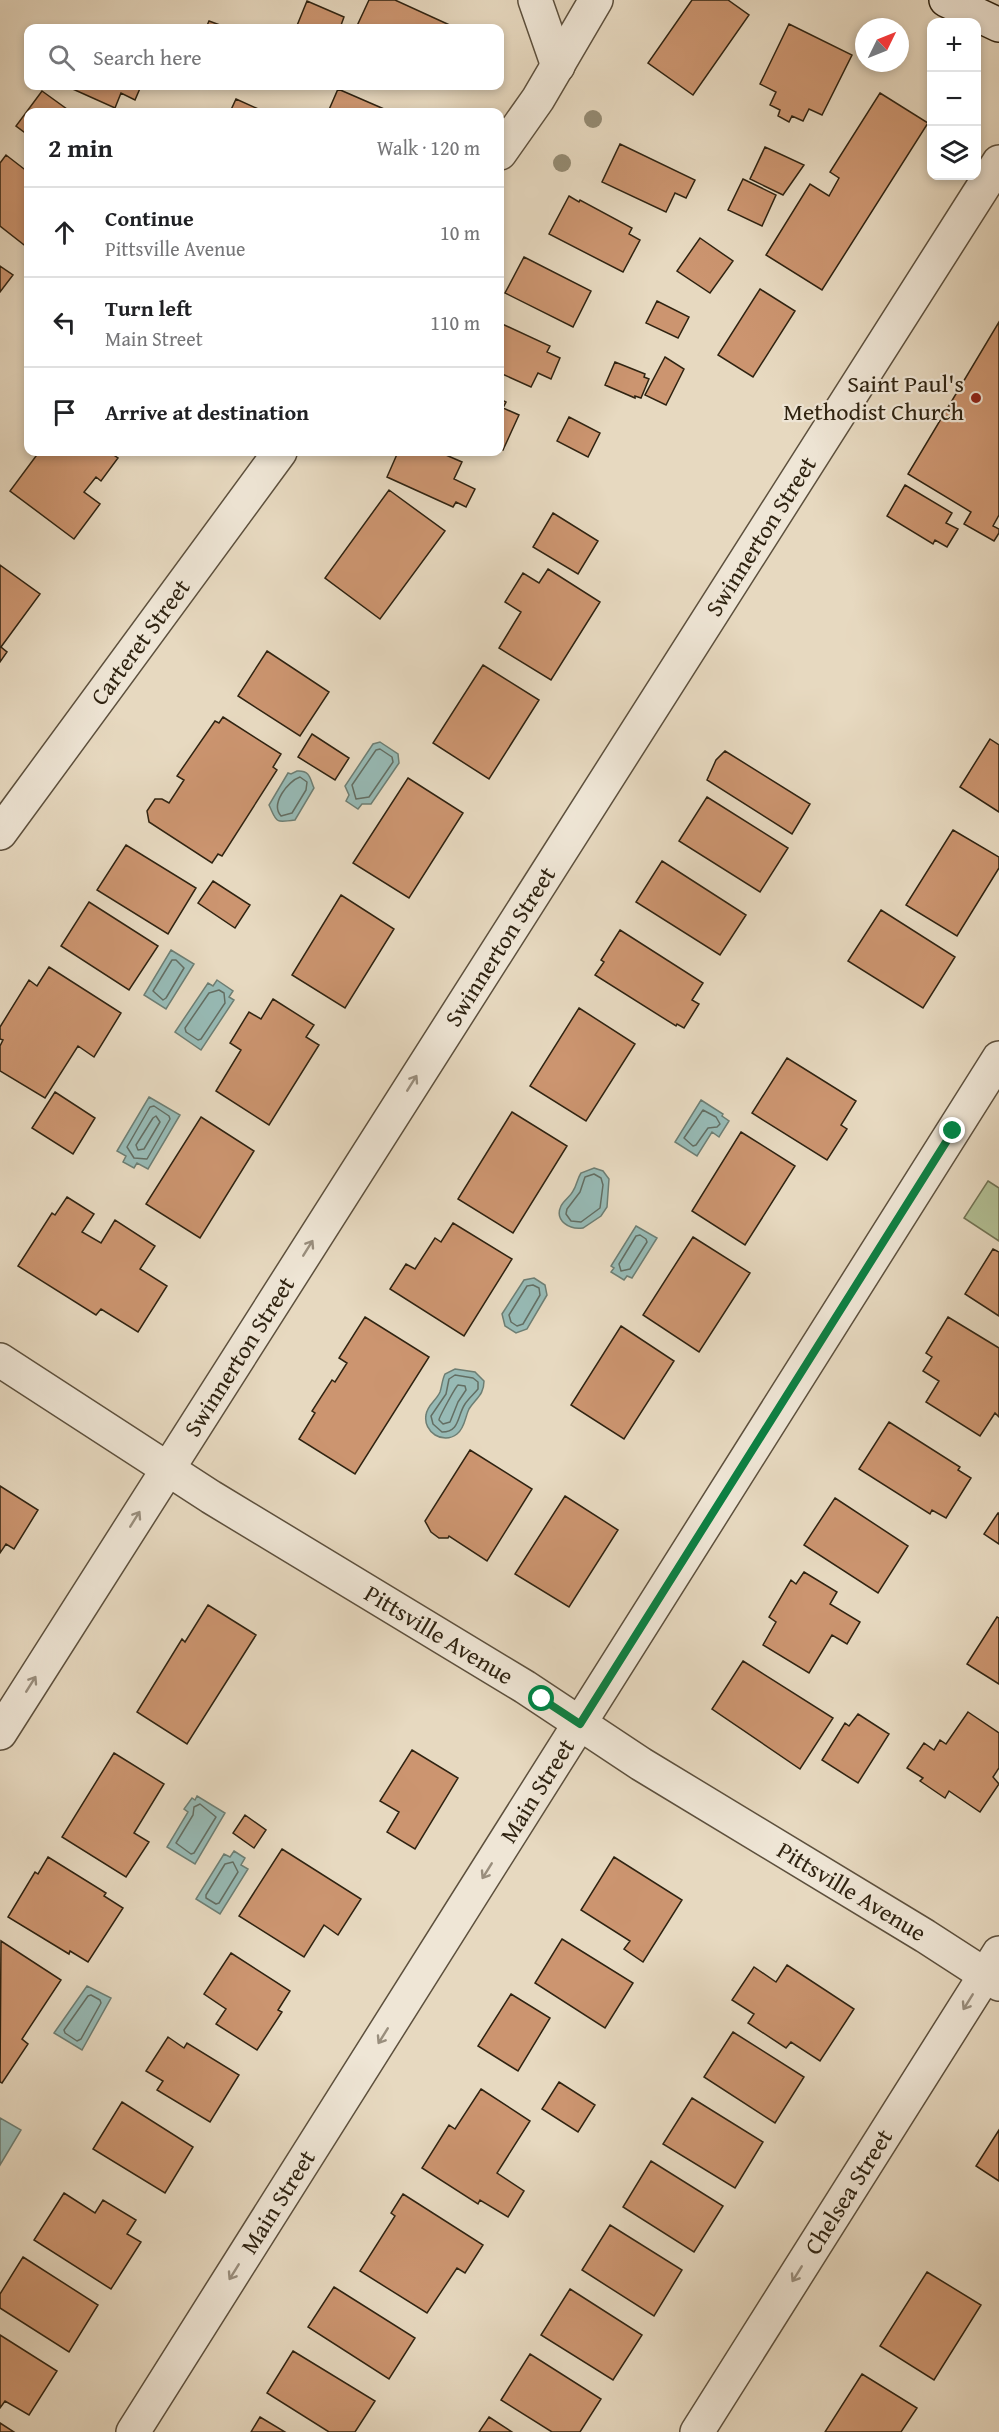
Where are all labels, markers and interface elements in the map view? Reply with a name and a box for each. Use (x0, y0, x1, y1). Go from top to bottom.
north arrow (855, 18, 909, 72)
map controls (927, 18, 981, 180)
button: + (927, 18, 981, 72)
search box (24, 24, 504, 90)
icon: search (45, 41, 78, 74)
text: Search here (93, 41, 202, 73)
button: − (927, 72, 981, 126)
button: layers (927, 126, 981, 180)
text: 2 min (48, 128, 113, 167)
text: Walk · 120 m (377, 133, 480, 162)
text: Continue (105, 202, 194, 234)
icon: ahead (48, 216, 81, 249)
text: 10 m (440, 218, 480, 247)
text: Pittsville Avenue (105, 234, 245, 263)
text: Turn left (105, 292, 192, 324)
icon: left (48, 306, 81, 339)
text: 110 m (430, 308, 480, 337)
text: Main Street (105, 324, 203, 353)
place label: Saint Paul's Methodist Church (783, 366, 965, 429)
marker: Saint Paul's Methodist Church (969, 391, 983, 405)
icon: arrive (48, 396, 81, 429)
text: Arrive at destination (105, 396, 309, 428)
street label: Swinnerton Street (696, 449, 825, 623)
street label: Carteret Street (82, 571, 199, 712)
street label: Swinnerton Street (436, 859, 564, 1033)
one-way arrow (407, 1075, 419, 1092)
route end (939, 1117, 965, 1143)
one-way arrow (302, 1240, 314, 1257)
street label: Swinnerton Street (175, 1269, 303, 1443)
one-way arrow (130, 1511, 142, 1528)
street label: Pittsville Avenue (358, 1576, 520, 1693)
one-way arrow (25, 1675, 38, 1692)
route start (528, 1685, 554, 1711)
street label: Main Street (491, 1731, 583, 1849)
street label: Pittsville Avenue (771, 1832, 933, 1950)
one-way arrow (480, 1862, 492, 1879)
one-way arrow (961, 1993, 973, 2010)
one-way arrow (376, 2027, 388, 2044)
street label: Chelsea Street (795, 2121, 901, 2261)
street label: Main Street (232, 2142, 324, 2261)
one-way arrow (227, 2263, 239, 2280)
one-way arrow (790, 2265, 802, 2282)

